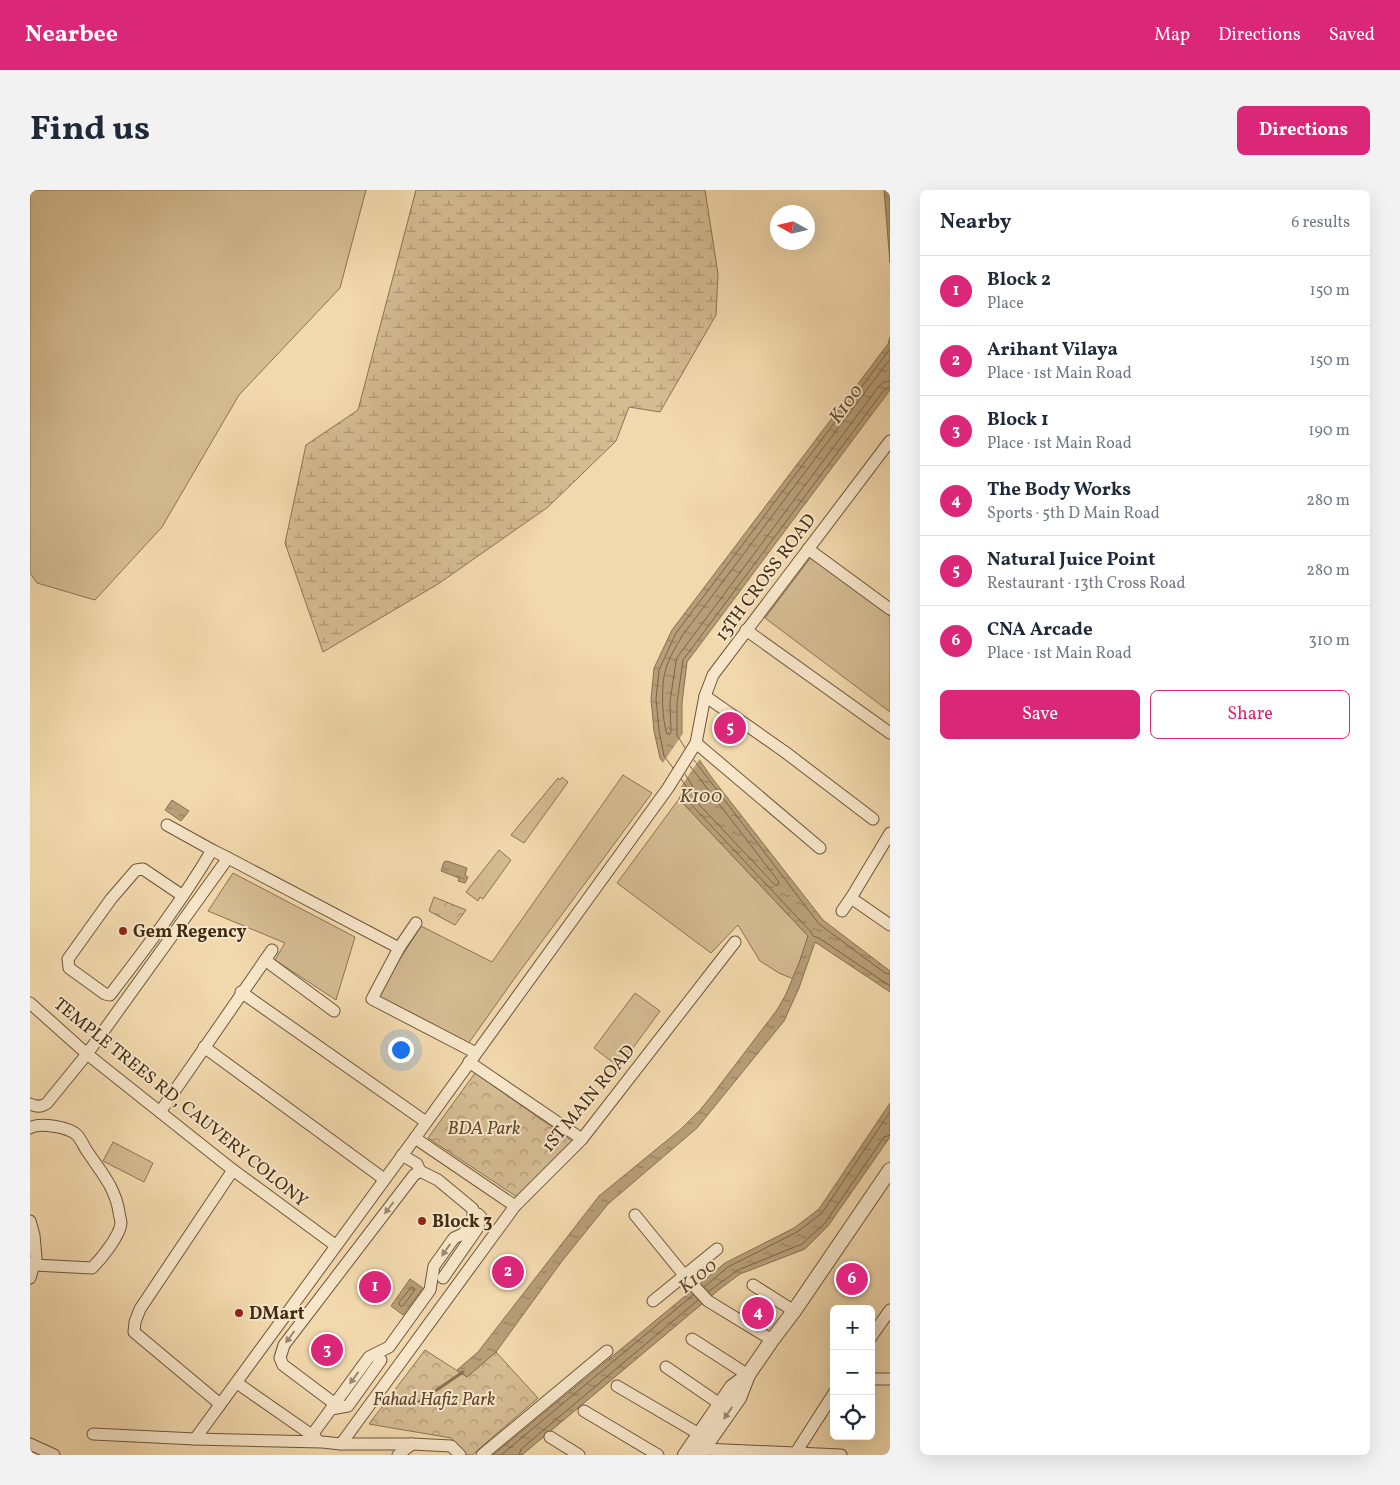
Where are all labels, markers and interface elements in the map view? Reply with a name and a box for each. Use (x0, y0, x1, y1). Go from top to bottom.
text: Nearbee (25, 18, 118, 52)
text: Map (1154, 23, 1190, 48)
text: Directions (1218, 23, 1301, 48)
text: Saved (1329, 23, 1375, 48)
text: Find us (30, 106, 150, 154)
button: Directions (1237, 106, 1370, 155)
north arrow (770, 205, 815, 250)
text: Nearby (940, 208, 1011, 237)
text: 6 results (1291, 212, 1350, 234)
text: Block 2 (987, 267, 1051, 293)
text: 1 (953, 280, 959, 302)
text: 150 m (1309, 280, 1350, 302)
text: Place (987, 293, 1024, 315)
text: Arihant Vilaya (987, 337, 1118, 363)
text: 2 (952, 350, 960, 372)
text: 150 m (1309, 350, 1350, 372)
text: Place · 1st Main Road (987, 363, 1132, 385)
water label: K100 (823, 379, 870, 429)
text: Block 1 (987, 407, 1049, 433)
text: 3 (952, 420, 960, 442)
text: 190 m (1308, 420, 1350, 442)
text: Place · 1st Main Road (987, 433, 1132, 455)
text: The Body Works (987, 477, 1131, 503)
text: 4 (951, 490, 961, 512)
text: 280 m (1306, 490, 1350, 512)
text: Sports · 5th D Main Road (987, 503, 1160, 525)
street label: 13TH CROSS ROAD (710, 509, 822, 647)
text: Natural Juice Point (987, 547, 1155, 573)
text: 5 (952, 560, 960, 582)
text: 280 m (1306, 560, 1350, 582)
text: Restaurant · 13th Cross Road (987, 573, 1186, 595)
text: CNA Arcade (987, 617, 1093, 643)
text: 6 (952, 630, 960, 652)
text: 310 m (1309, 630, 1350, 652)
text: Place · 1st Main Road (987, 643, 1132, 665)
button: Save (940, 690, 1140, 739)
button: Share (1150, 690, 1350, 739)
pin: 5 (714, 709, 746, 747)
water label: K100 (680, 784, 723, 810)
place label: Gem Regency (133, 920, 247, 945)
marker: Gem Regency (117, 925, 129, 937)
street label: TEMPLE TREES RD, CAUVERY COLONY (48, 993, 313, 1214)
your location (388, 1037, 414, 1063)
street label: 1ST MAIN ROAD (537, 1040, 642, 1158)
park label: BDA Park (448, 1117, 520, 1142)
one-way arrow (384, 1201, 394, 1215)
place label: Block 3 (432, 1210, 492, 1235)
marker: Block 3 (416, 1215, 428, 1227)
one-way arrow (441, 1243, 451, 1257)
pin: 2 (492, 1253, 524, 1291)
water label: K100 (673, 1253, 723, 1300)
pin: 6 (836, 1260, 868, 1298)
pin: 1 (359, 1268, 391, 1306)
pin: 4 (742, 1294, 774, 1332)
place label: DMart (249, 1302, 305, 1327)
map controls (830, 1305, 875, 1440)
button: + (830, 1305, 875, 1350)
marker: DMart (233, 1307, 245, 1319)
one-way arrow (285, 1330, 296, 1343)
pin: 3 (311, 1331, 343, 1369)
button: − (830, 1350, 875, 1395)
one-way arrow (349, 1371, 359, 1385)
park label: Fahad Hafiz Park (373, 1388, 495, 1413)
button: locate (830, 1395, 875, 1440)
one-way arrow (723, 1406, 733, 1420)

